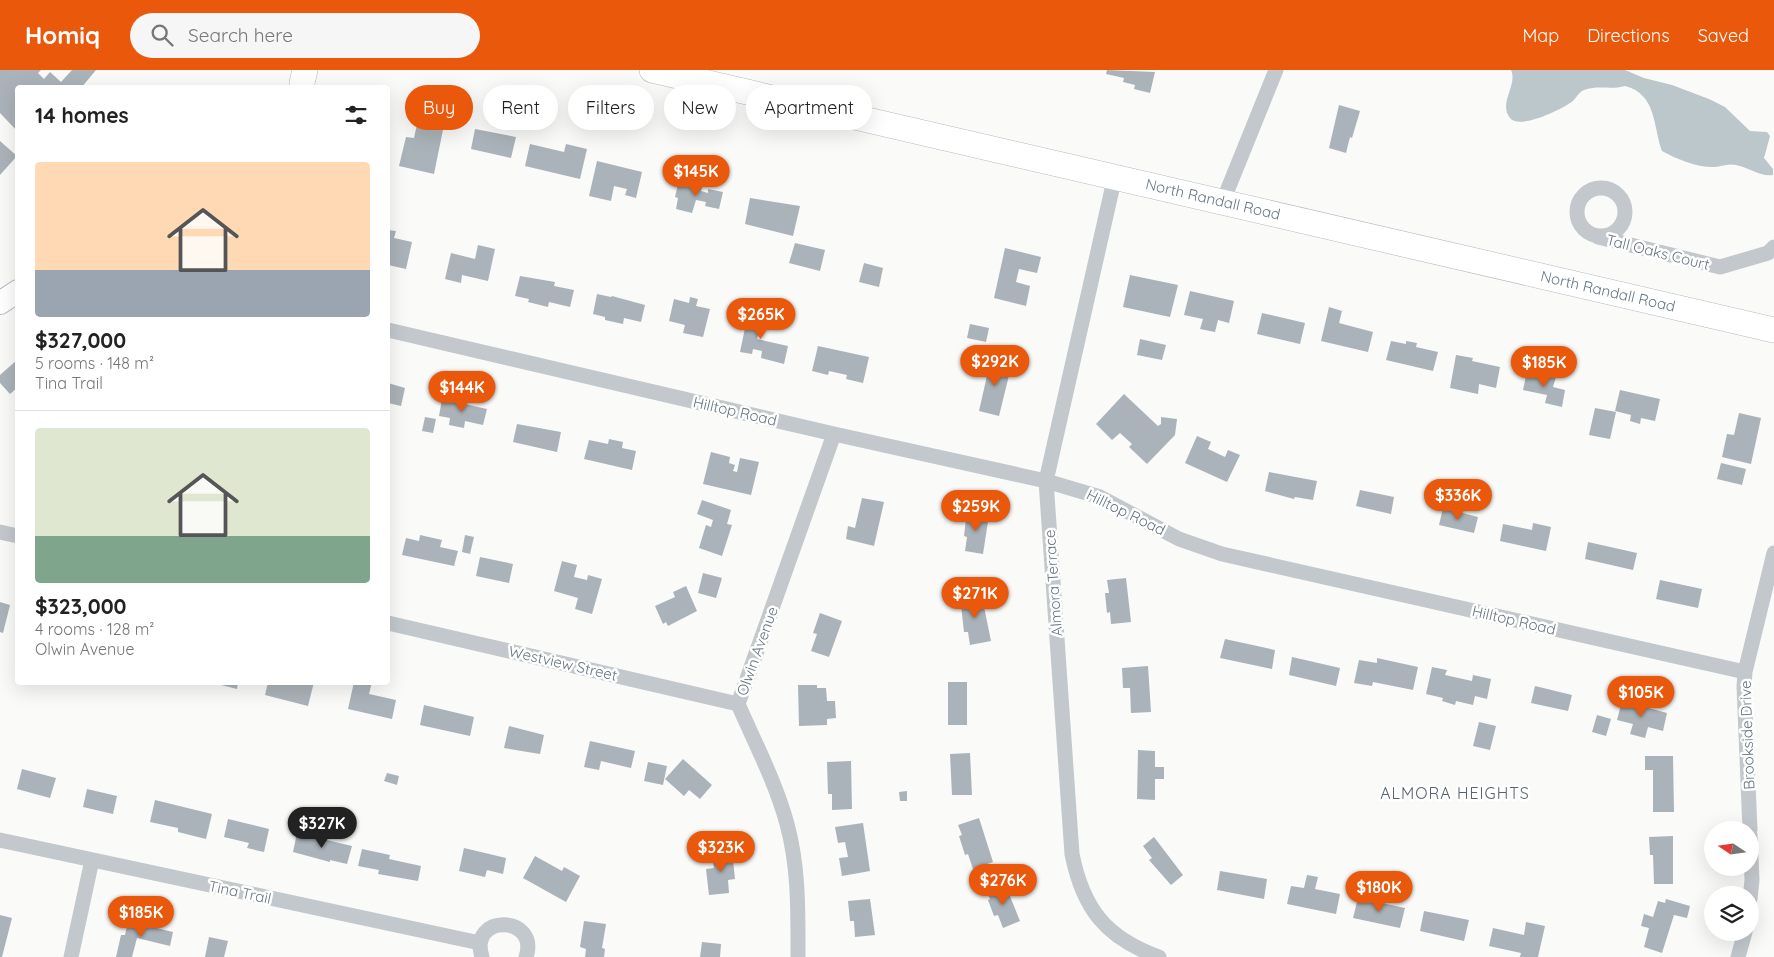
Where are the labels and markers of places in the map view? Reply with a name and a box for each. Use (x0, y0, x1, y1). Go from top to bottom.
pin: $145K (661, 154, 731, 197)
pin: $265K (726, 298, 796, 340)
pin: $292K (960, 344, 1030, 387)
pin: $185K (1509, 346, 1579, 388)
pin: $144K (427, 370, 497, 413)
pin: $336K (1423, 478, 1493, 521)
pin: $259K (941, 490, 1011, 532)
pin: $271K (940, 576, 1010, 619)
pin: $105K (1606, 676, 1676, 718)
pin: $327K (287, 806, 357, 849)
pin: $323K (686, 830, 756, 873)
pin: $276K (968, 864, 1038, 906)
pin: $180K (1344, 870, 1414, 913)
pin: $185K (106, 896, 176, 938)

